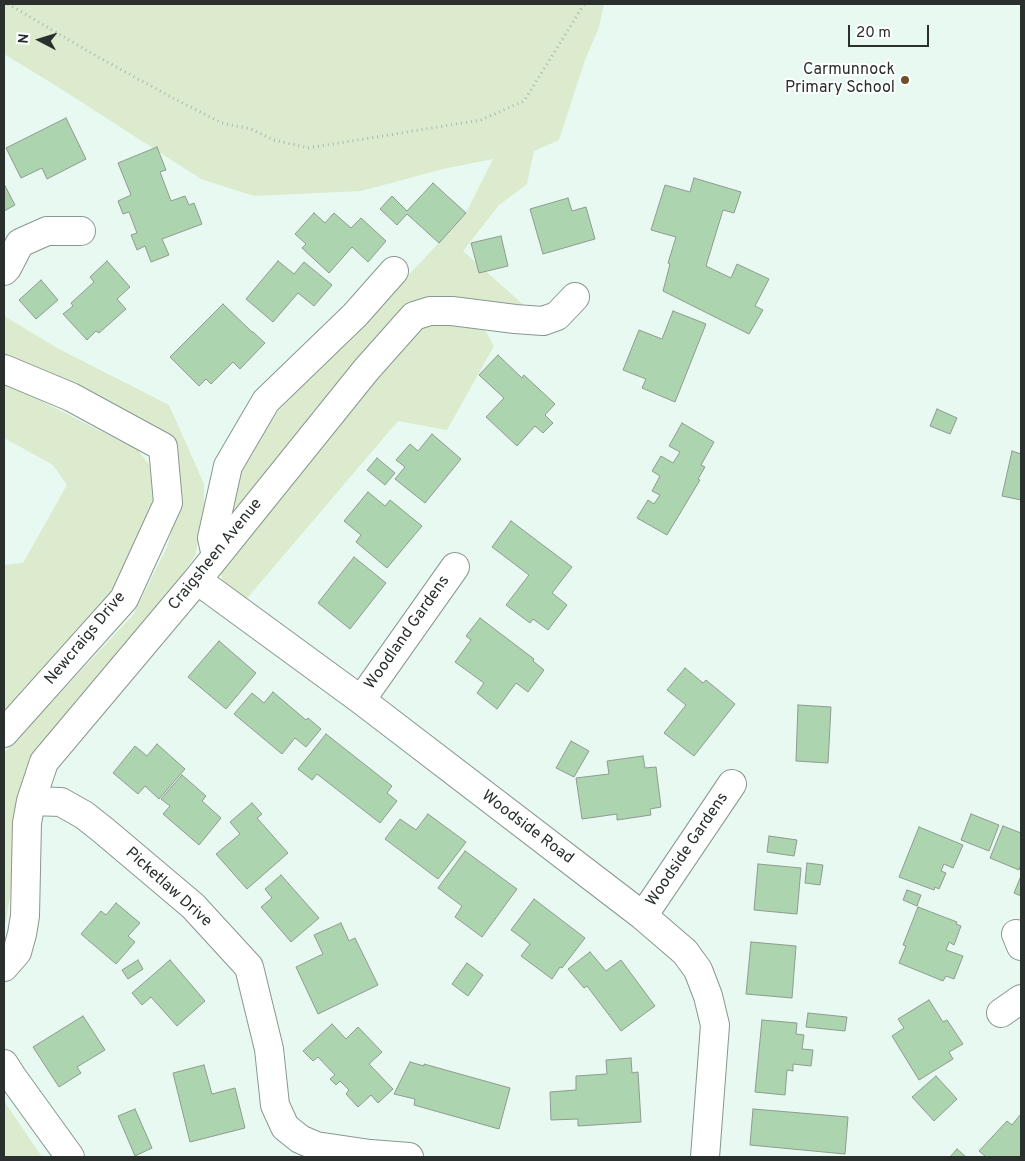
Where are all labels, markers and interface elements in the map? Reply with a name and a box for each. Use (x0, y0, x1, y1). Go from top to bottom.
north arrow (15, 15, 65, 65)
scale bar (850, 15, 931, 47)
text: 20 m (856, 24, 891, 43)
text: N (16, 33, 33, 44)
place label: Carmunnock Primary School (785, 61, 895, 99)
marker: Carmunnock Primary School (899, 74, 911, 86)
street label: Craigsheen Avenue (165, 495, 267, 615)
street label: Woodland Gardens (361, 572, 455, 694)
street label: Newcraigs Drive (41, 589, 131, 689)
street label: Woodside Road (477, 787, 577, 869)
street label: Woodside Gardens (643, 789, 733, 911)
street label: Picketlaw Drive (121, 844, 215, 932)

